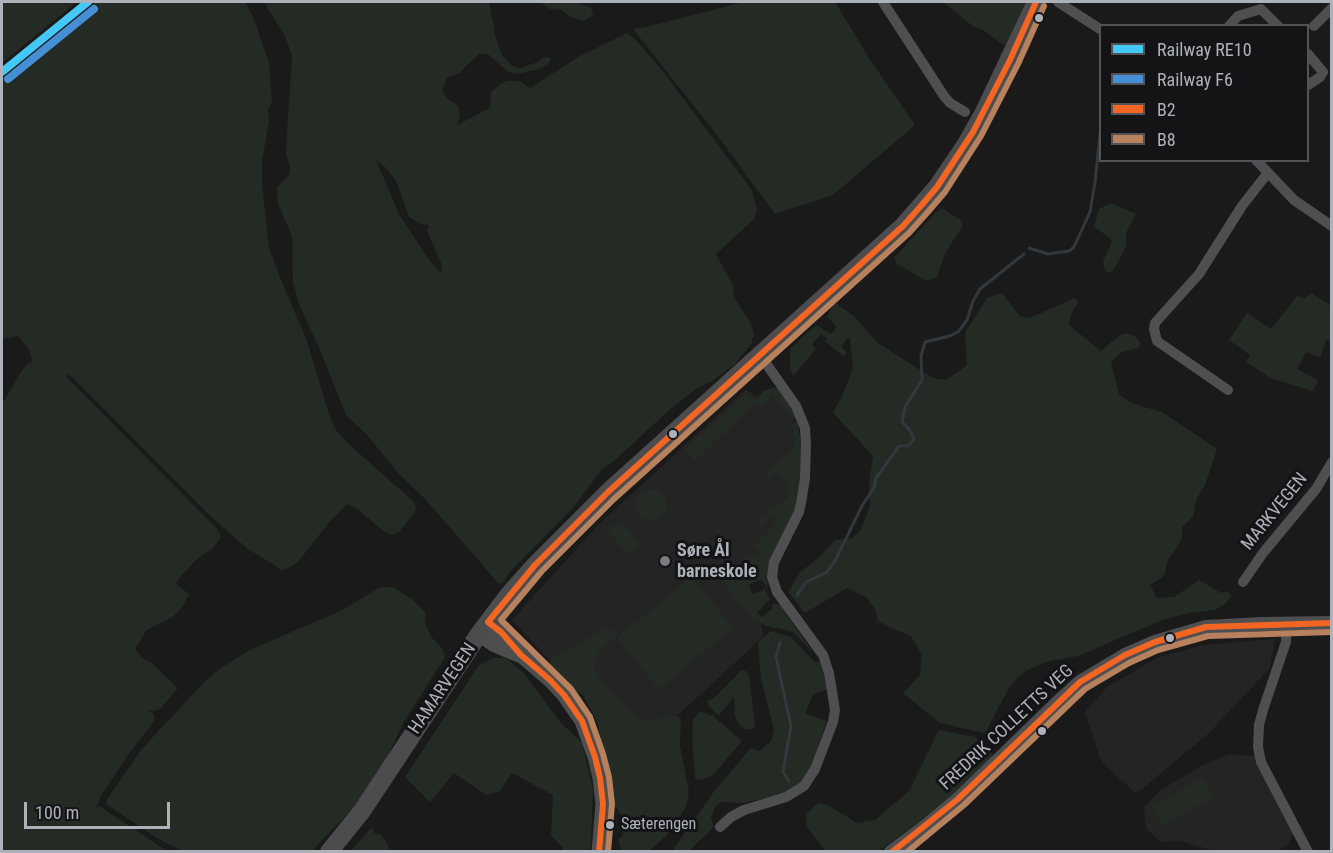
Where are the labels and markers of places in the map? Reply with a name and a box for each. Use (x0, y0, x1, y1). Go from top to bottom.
unlabelled marker (1033, 12, 1045, 24)
unlabelled marker (667, 428, 679, 440)
place label: Søre Ål barneskole (677, 540, 757, 582)
marker: Søre Ål barneskole (658, 554, 672, 568)
unlabelled marker (1164, 632, 1176, 644)
unlabelled marker (1036, 725, 1048, 737)
place label: Sæterengen (621, 815, 696, 835)
marker: Sæterengen (604, 819, 616, 831)

